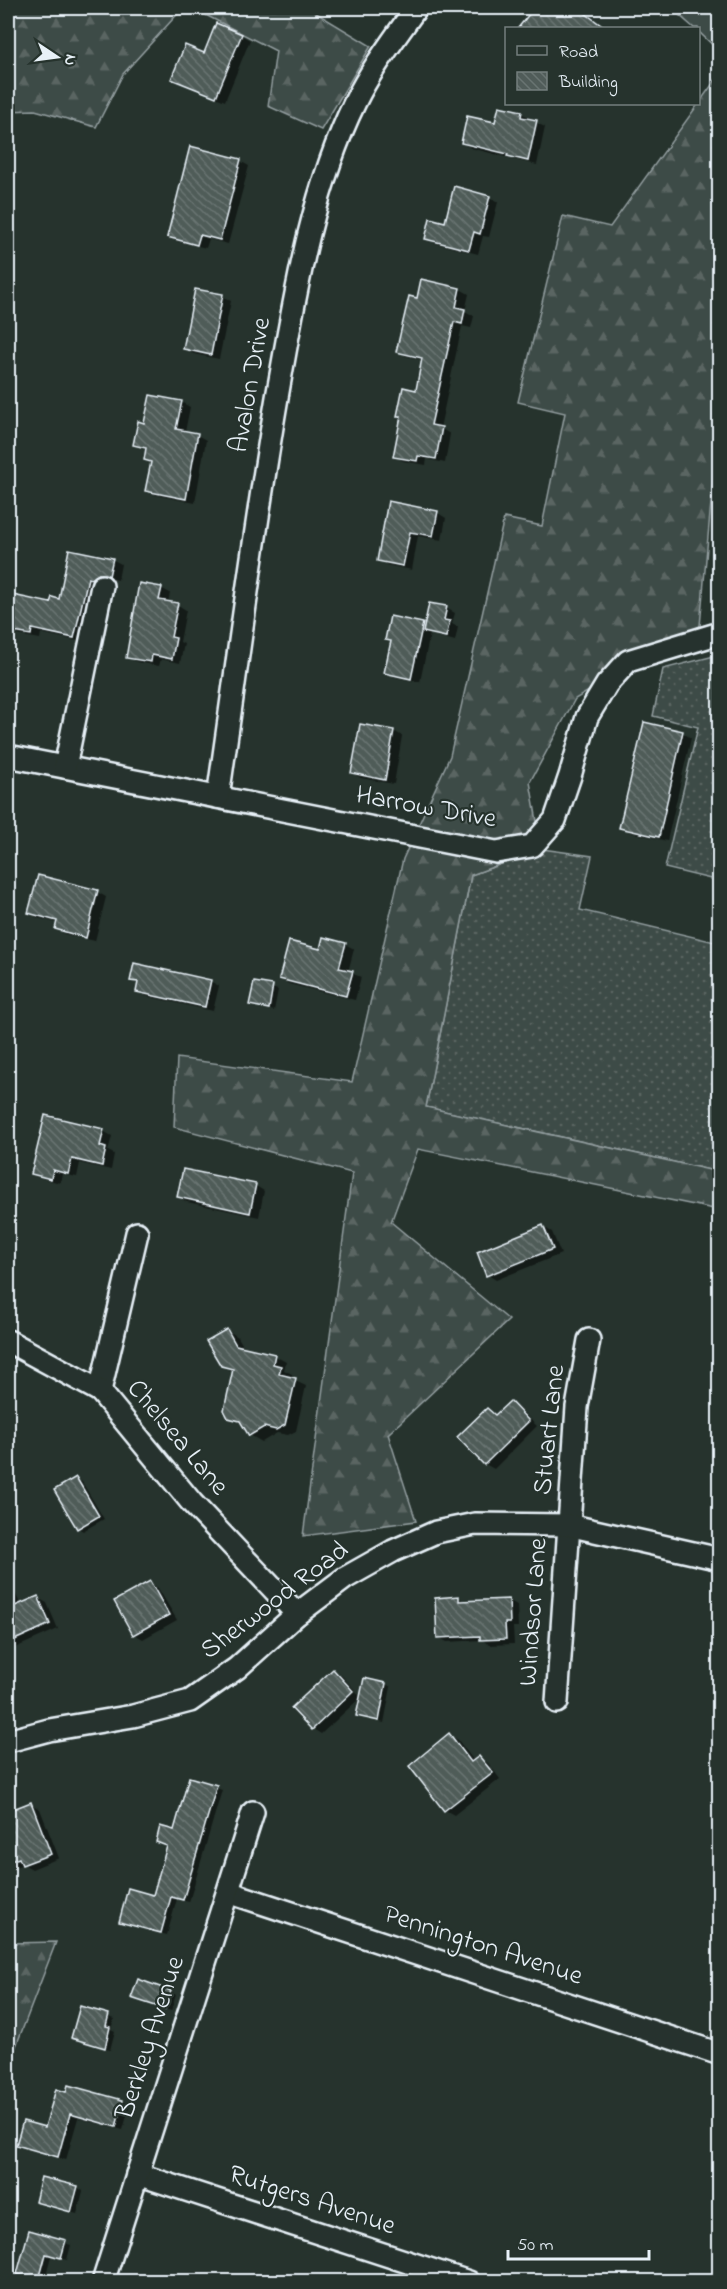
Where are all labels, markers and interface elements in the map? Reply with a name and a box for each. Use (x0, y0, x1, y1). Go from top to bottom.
north arrow (27, 27, 87, 87)
legend (505, 27, 700, 105)
text: Road (559, 40, 598, 66)
text: N (57, 52, 83, 68)
text: Building (558, 70, 618, 97)
street label: Avalon Drive (220, 313, 282, 456)
street label: Harrow Drive (353, 776, 500, 840)
street label: Stuart Lane (524, 1362, 576, 1497)
street label: Chelsea Lane (117, 1371, 238, 1505)
street label: Sherwood Road (193, 1532, 357, 1670)
street label: Windsor Lane (509, 1536, 559, 1687)
street label: Pennington Avenue (379, 1895, 588, 1997)
street label: Berkley Avenue (106, 1950, 196, 2126)
street label: Rutgers Avenue (224, 2156, 401, 2247)
scale bar (508, 2223, 649, 2261)
text: 50 m (517, 2233, 554, 2259)

